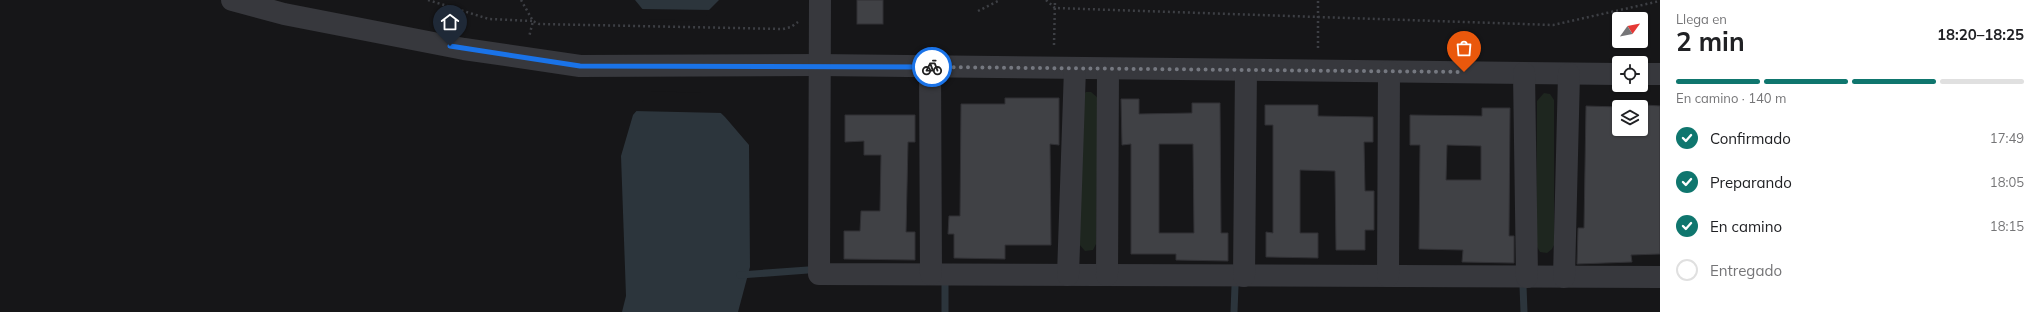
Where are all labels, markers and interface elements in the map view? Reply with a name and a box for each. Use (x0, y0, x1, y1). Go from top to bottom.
pin (433, 5, 467, 46)
icon: home (439, 11, 461, 33)
text: Llega en (1676, 11, 1727, 27)
north arrow (1612, 12, 1648, 48)
map controls (1612, 12, 1648, 136)
text: 2 min (1676, 25, 1745, 58)
text: 18:20–18:25 (1937, 25, 2024, 44)
pin (1447, 31, 1481, 72)
icon: bag (1453, 37, 1475, 59)
courier (912, 47, 952, 87)
icon: bike (921, 56, 943, 78)
button: locate (1612, 56, 1648, 92)
text: En camino · 140 m (1676, 90, 1786, 106)
button: layers (1612, 100, 1648, 136)
icon: check (1676, 127, 1698, 149)
text: Confirmado (1710, 129, 1791, 148)
text: 17:49 (1990, 130, 2024, 146)
icon: check (1676, 171, 1698, 193)
text: Preparando (1710, 173, 1792, 192)
text: 18:05 (1990, 174, 2024, 190)
icon: check (1676, 215, 1698, 237)
text: En camino (1710, 217, 1782, 236)
text: 18:15 (1990, 218, 2024, 234)
text: Entregado (1710, 261, 1782, 280)

